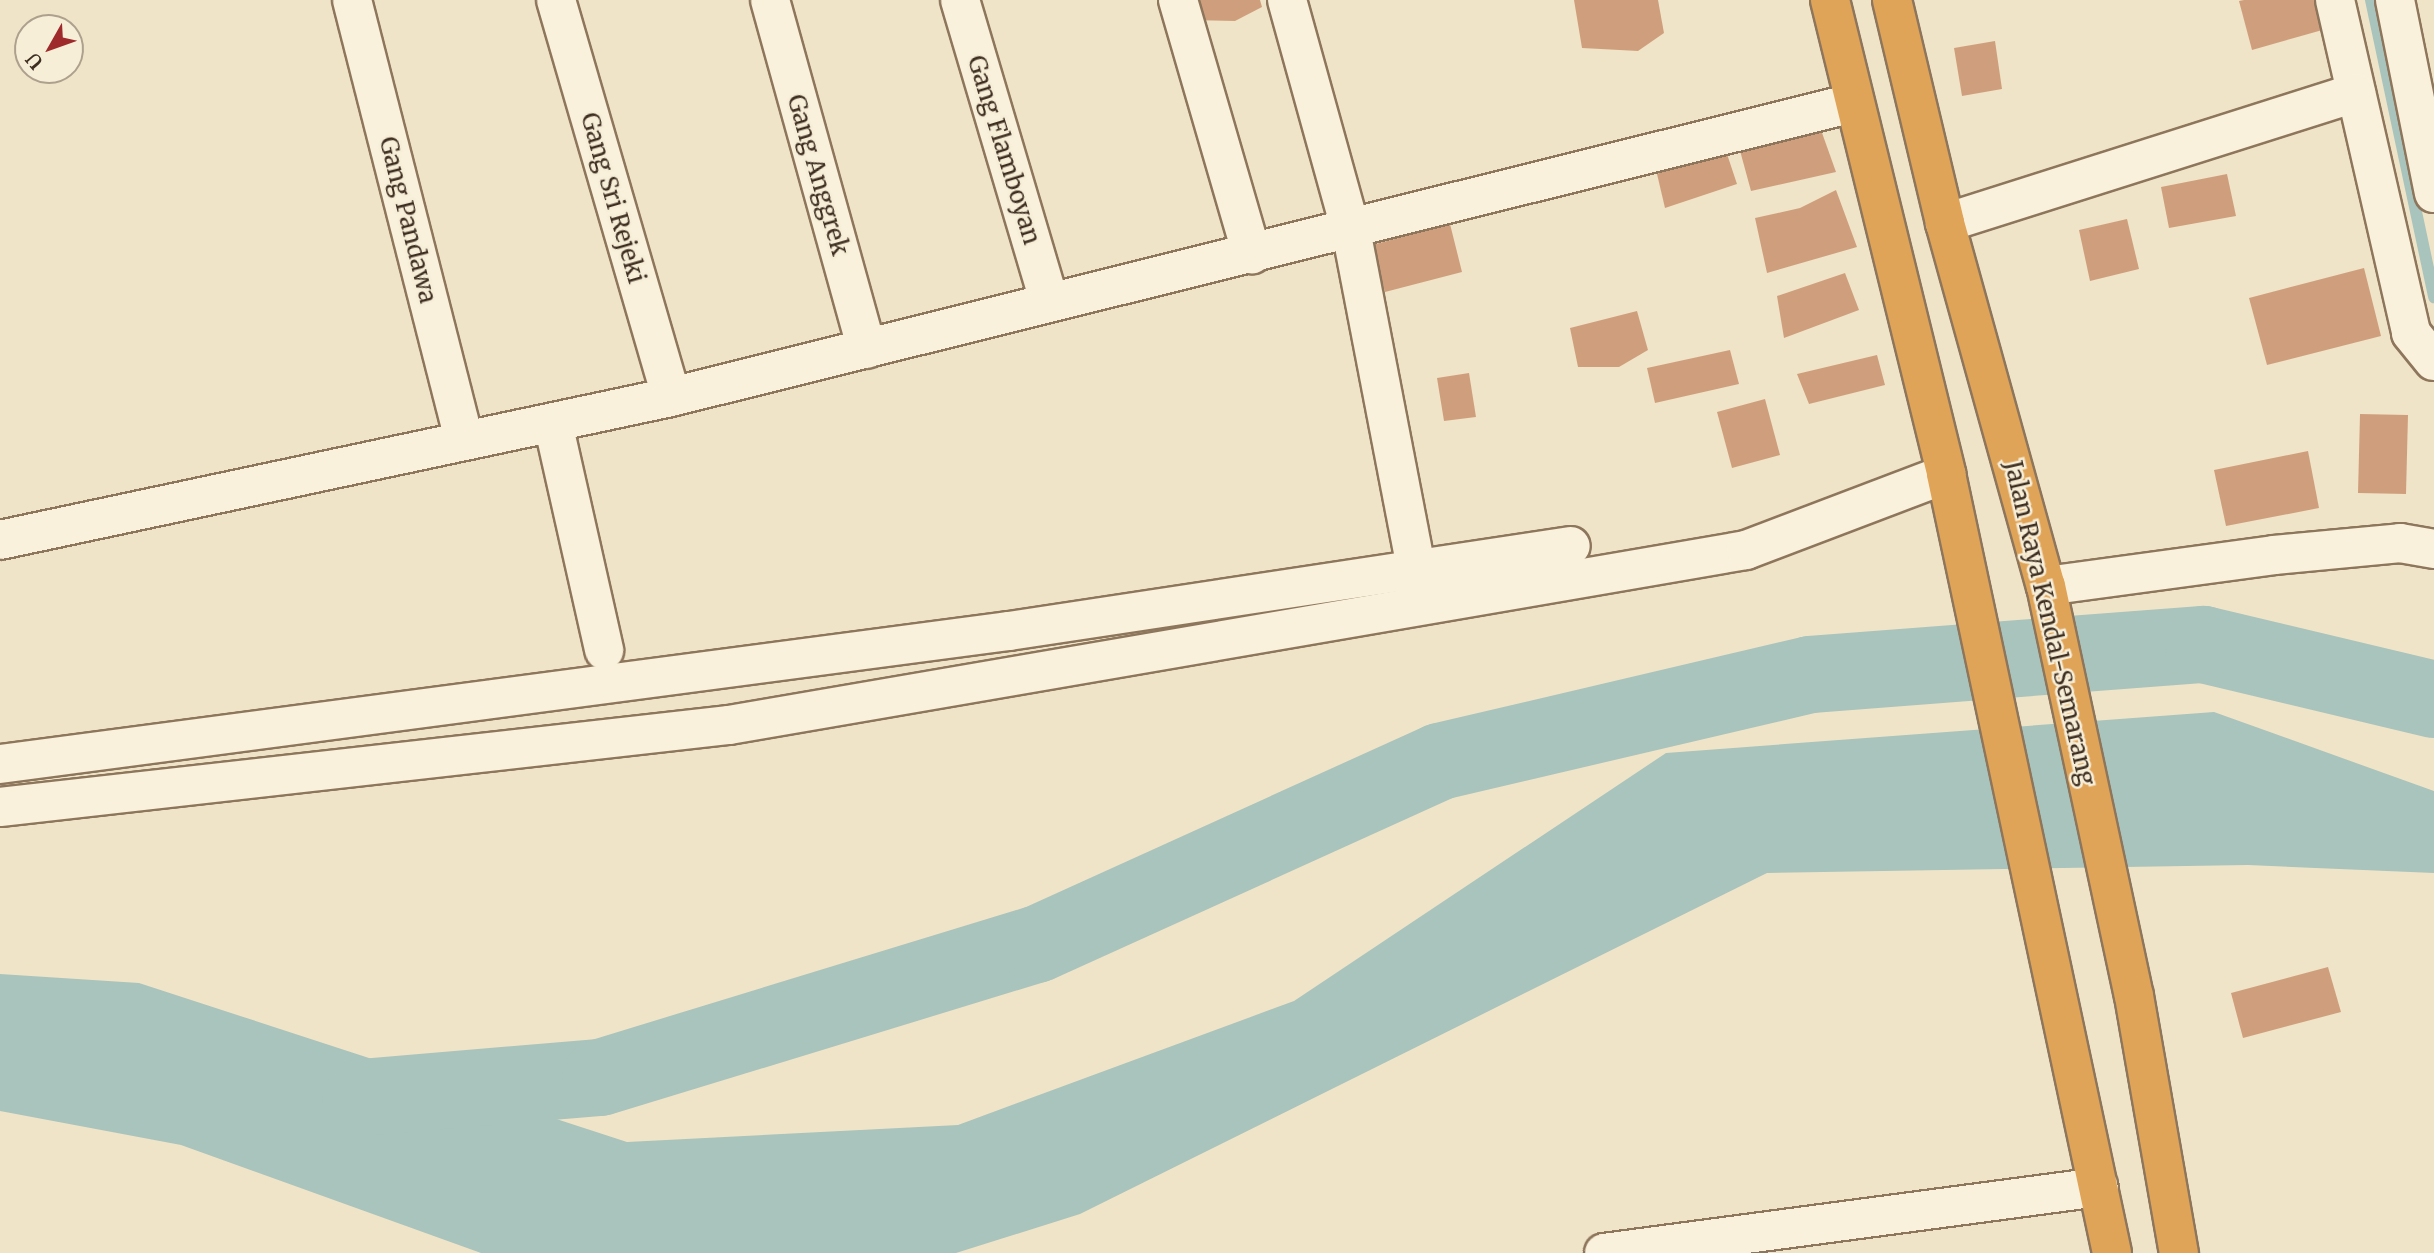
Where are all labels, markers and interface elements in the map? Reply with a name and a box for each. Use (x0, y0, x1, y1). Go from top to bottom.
north arrow (14, 14, 84, 84)
text: U (21, 48, 48, 74)
street label: Gang Flamboyan (962, 52, 1046, 248)
street label: Gang Anggrek (781, 91, 855, 259)
street label: Gang Sri Rejeki (575, 109, 651, 287)
street label: Gang Pandawa (373, 134, 443, 306)
street label: Jalan Raya Kendal-Semarang (1999, 458, 2101, 788)

